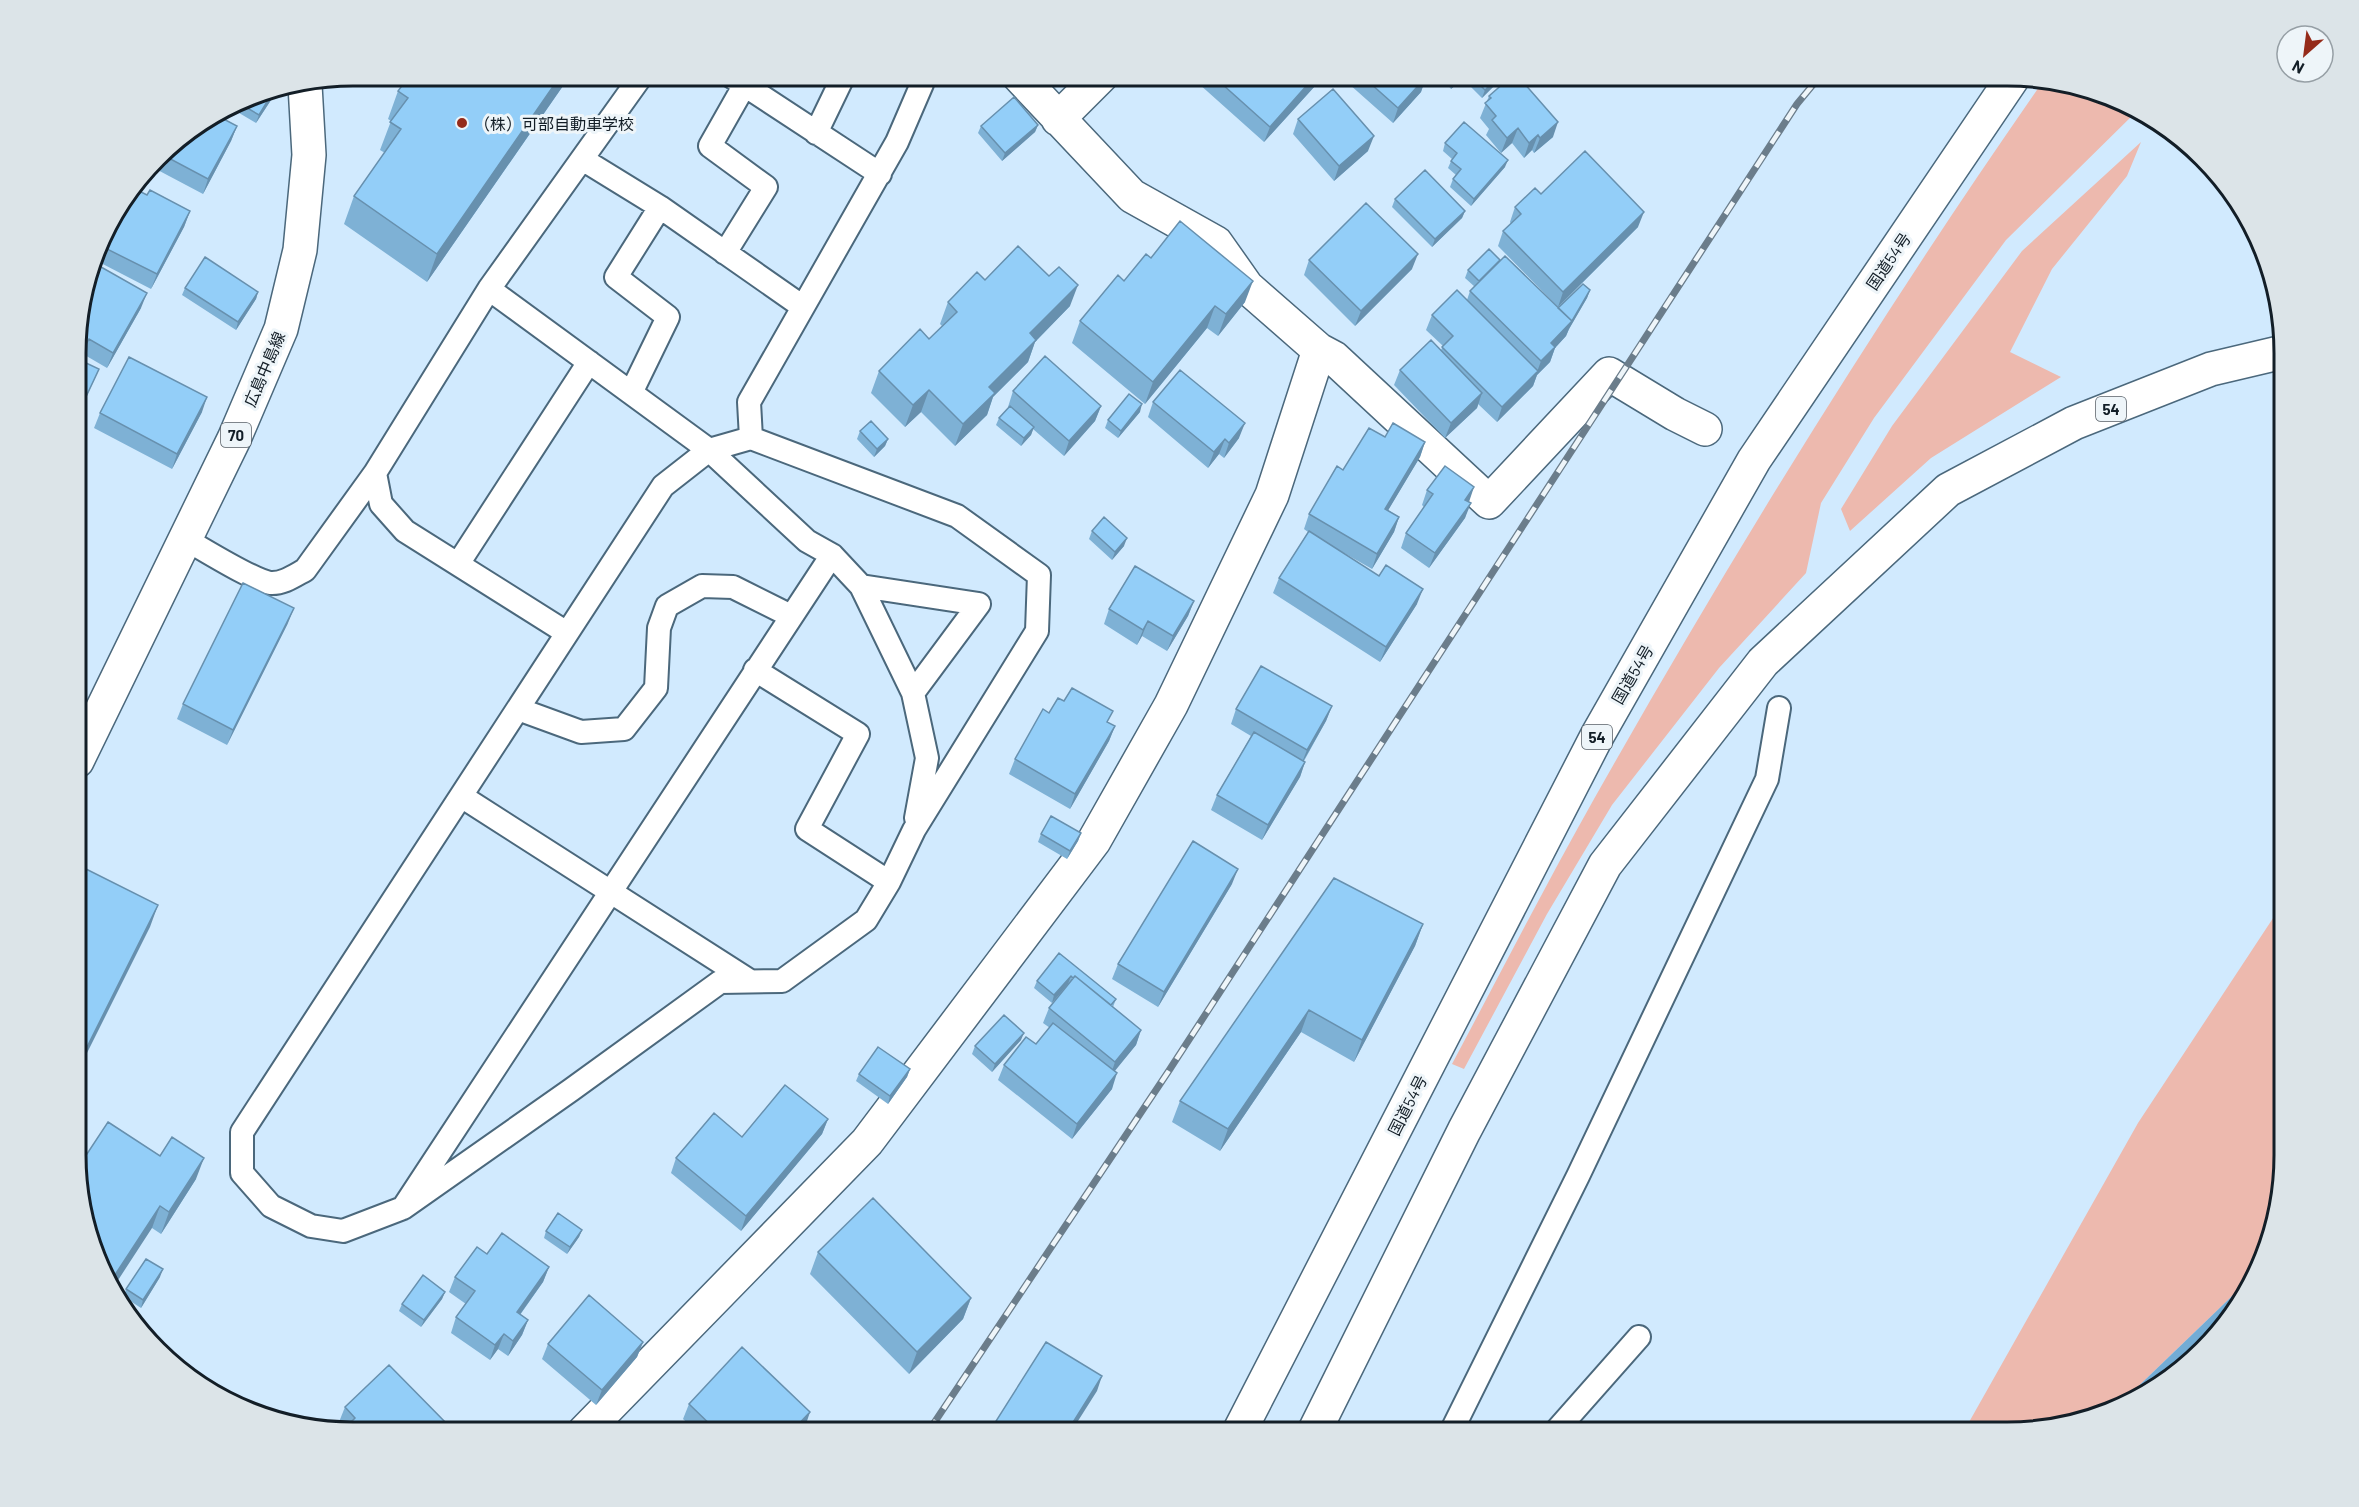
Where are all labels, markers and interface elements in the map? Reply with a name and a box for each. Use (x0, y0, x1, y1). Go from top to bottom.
north arrow (2275, 24, 2335, 84)
text: N (2289, 57, 2307, 79)
place label: （株）可部自動車学校 (474, 114, 634, 133)
marker: （株）可部自動車学校 (455, 116, 469, 130)
street label: 国道54号 (1862, 229, 1914, 293)
street label: 広島中島線 (240, 328, 288, 410)
road number: 54 (2096, 397, 2126, 421)
road number: 70 (221, 423, 251, 447)
street label: 国道54号 (1608, 641, 1656, 707)
road number: 54 (1582, 725, 1612, 749)
street label: 国道54号 (1384, 1072, 1430, 1138)

